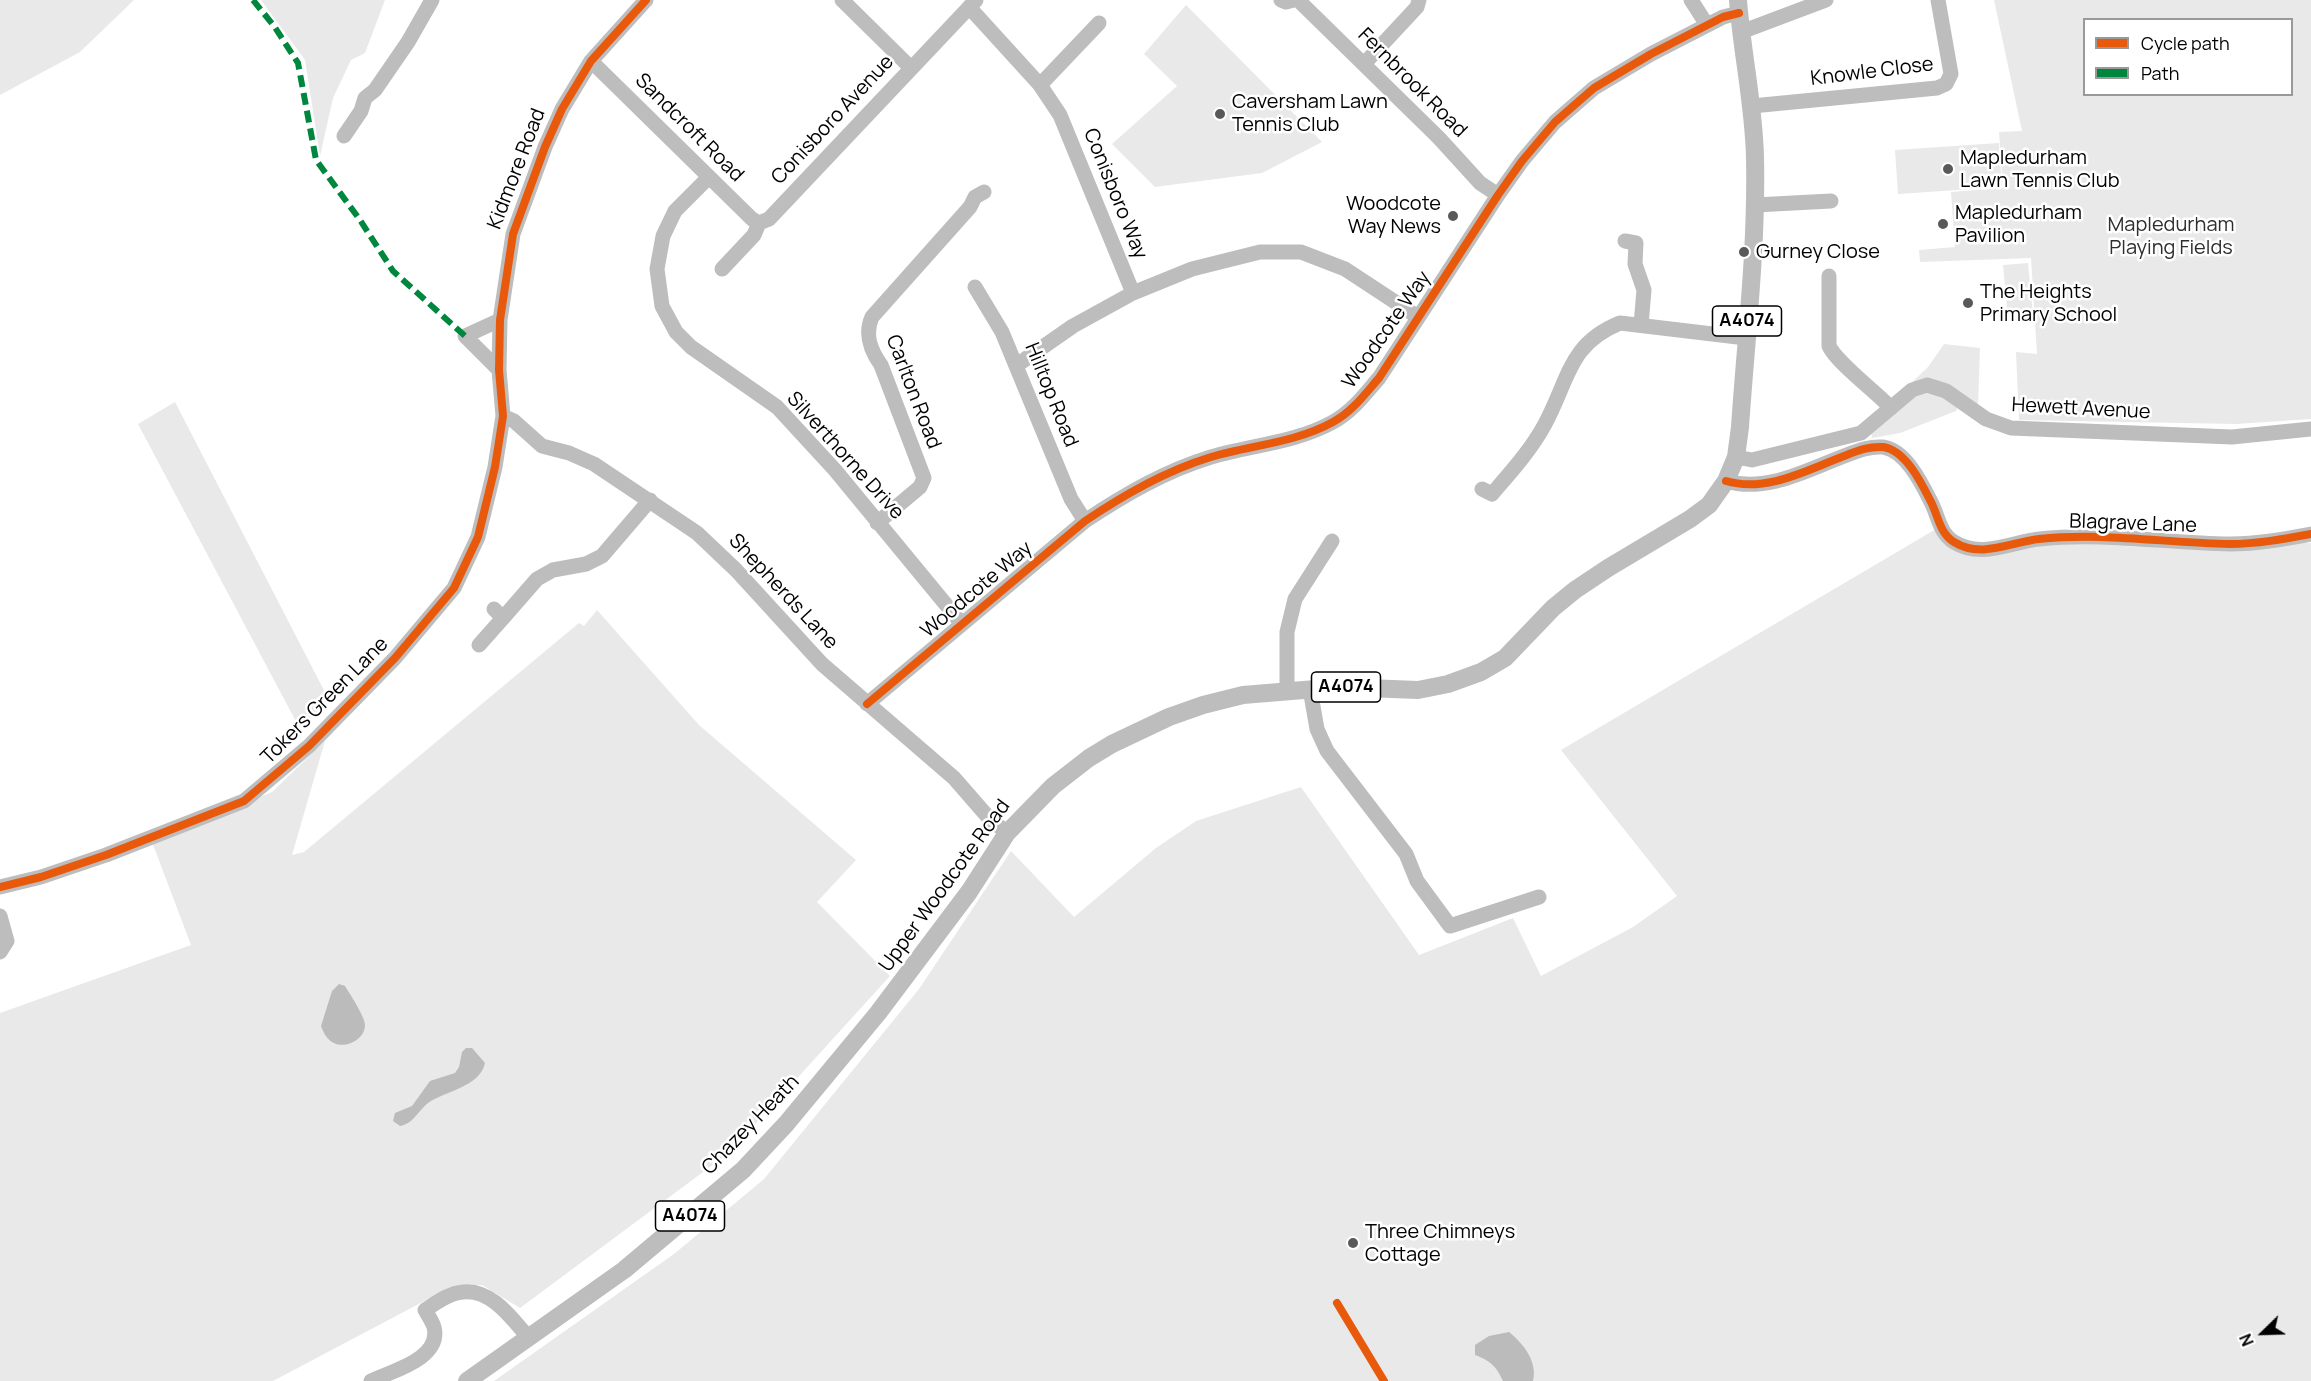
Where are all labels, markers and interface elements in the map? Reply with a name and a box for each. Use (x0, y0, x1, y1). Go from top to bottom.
legend (2083, 18, 2293, 96)
street label: Fernbrook Road (1352, 23, 1472, 143)
text: Cycle path (2141, 31, 2230, 55)
street label: Conisboro Avenue (767, 50, 899, 190)
street label: Knowle Close (1809, 53, 1935, 91)
text: Path (2141, 61, 2179, 85)
street label: Sandcroft Road (630, 69, 748, 187)
place label: Caversham Lawn Tennis Club (1232, 90, 1388, 137)
street label: Kidmore Road (483, 105, 551, 233)
marker: Caversham Lawn Tennis Club (1213, 107, 1227, 121)
street label: Conisboro Way (1078, 125, 1152, 263)
place label: Mapledurham Lawn Tennis Club (1960, 146, 2119, 193)
marker: Mapledurham Lawn Tennis Club (1941, 162, 1955, 176)
place label: Woodcote Way News (1346, 192, 1441, 239)
place label: Mapledurham Pavilion (1955, 201, 2082, 248)
marker: Woodcote Way News (1446, 209, 1460, 223)
park label: Mapledurham Playing Fields (2107, 213, 2235, 260)
marker: Mapledurham Pavilion (1936, 217, 1950, 231)
place label: Gurney Close (1756, 240, 1880, 264)
marker: Gurney Close (1737, 245, 1751, 259)
street label: Woodcote Way (1338, 267, 1436, 393)
place label: The Heights Primary School (1980, 280, 2117, 327)
marker: The Heights Primary School (1961, 296, 1975, 310)
road number: A4074 (1712, 306, 1782, 336)
street label: Carlton Road (880, 332, 946, 452)
street label: Hilltop Road (1019, 339, 1083, 451)
street label: Silverthorne Drive (781, 387, 909, 525)
street label: Hewett Avenue (2011, 393, 2151, 425)
street label: Blagrave Lane (2069, 510, 2197, 538)
street label: Shepherds Lane (723, 529, 843, 655)
street label: Woodcote Way (917, 537, 1037, 643)
street label: Tokers Green Lane (256, 632, 394, 770)
road number: A4074 (1312, 672, 1380, 702)
street label: Upper Woodcote Road (874, 795, 1016, 977)
street label: Chazey Heath (697, 1070, 805, 1180)
road number: A4074 (656, 1201, 724, 1231)
place label: Three Chimneys Cottage (1365, 1220, 1515, 1267)
marker: Three Chimneys Cottage (1346, 1236, 1360, 1250)
north arrow (2233, 1303, 2293, 1363)
text: N (2234, 1330, 2259, 1350)

